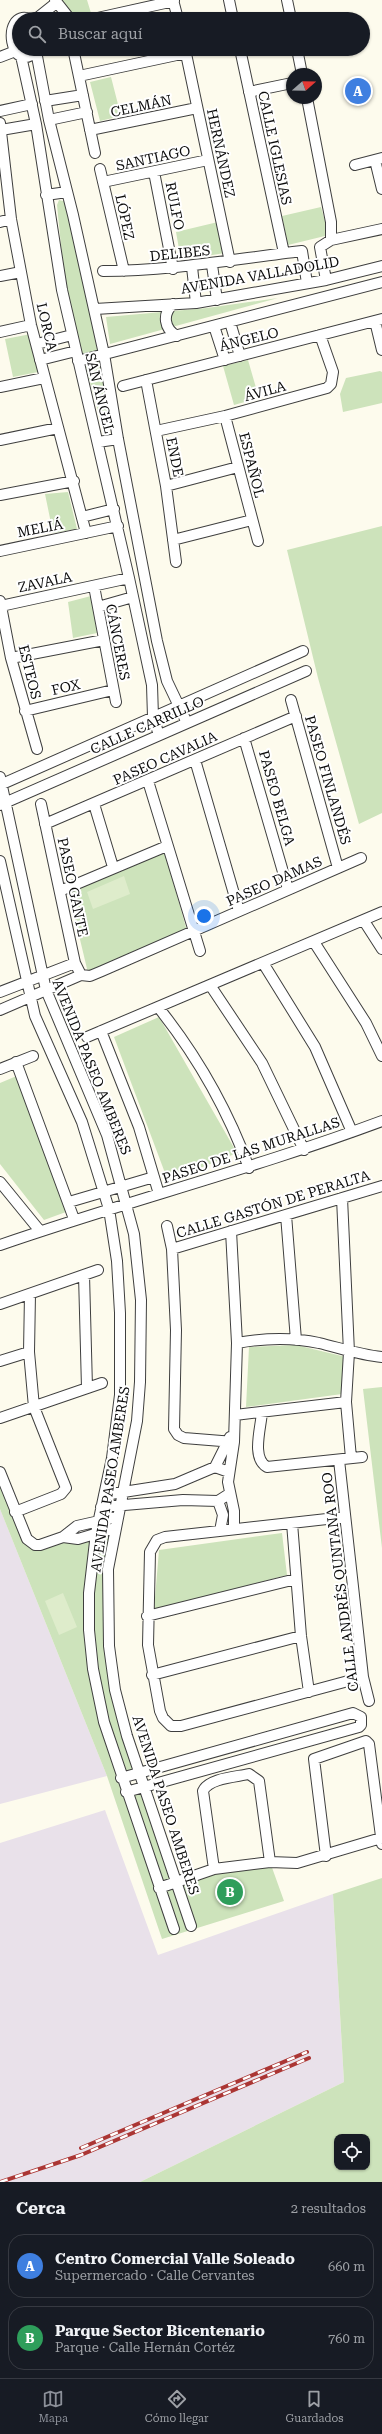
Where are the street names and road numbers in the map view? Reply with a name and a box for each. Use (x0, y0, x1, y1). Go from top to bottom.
street label: CALLE IGLESIAS (255, 89, 295, 207)
street label: CELMÁN (109, 92, 173, 120)
street label: HERNÁNDEZ (204, 107, 238, 199)
street label: SANTIAGO (114, 142, 192, 174)
street label: RULFO (162, 180, 188, 232)
street label: LÓPEZ (112, 193, 138, 241)
street label: DELIBES (149, 242, 211, 264)
street label: AVENIDA VALLADOLID (180, 253, 341, 297)
street label: LORCA (34, 301, 60, 353)
street label: ÁNGELO (218, 324, 280, 354)
street label: SAN ÁNGEL (82, 351, 118, 435)
street label: ÁVILA (242, 378, 288, 404)
street label: ESPAÑOL (236, 431, 268, 500)
street label: ENDE (163, 436, 187, 478)
street label: MELIÁ (16, 516, 64, 540)
street label: ZAVALA (16, 568, 74, 596)
street label: CÁNCERES (103, 602, 133, 682)
street label: ESTEOS (16, 643, 45, 701)
street label: FOX (50, 676, 82, 698)
street label: CALLE CARRILLO (88, 693, 206, 757)
street label: PASEO FINLANDÉS (302, 713, 354, 847)
street label: PASEO CAVALIA (111, 728, 220, 788)
street label: PASEO BELGA (256, 748, 298, 848)
street label: PASEO GANTE (55, 836, 91, 938)
street label: PASEO DAMAS (224, 853, 325, 909)
street label: AVENIDA PASEO AMBERES (49, 977, 135, 1157)
street label: PASEO DE LAS MURALLAS (160, 1114, 342, 1186)
street label: CALLE GASTÓN DE PERALTA (174, 1167, 372, 1241)
street label: AVENIDA PASEO AMBERES (87, 1385, 133, 1573)
street label: CALLE ANDRÉS QUNTANA ROO (319, 1471, 361, 1693)
street label: AVENIDA PASEO AMBERES (129, 1713, 203, 1897)

